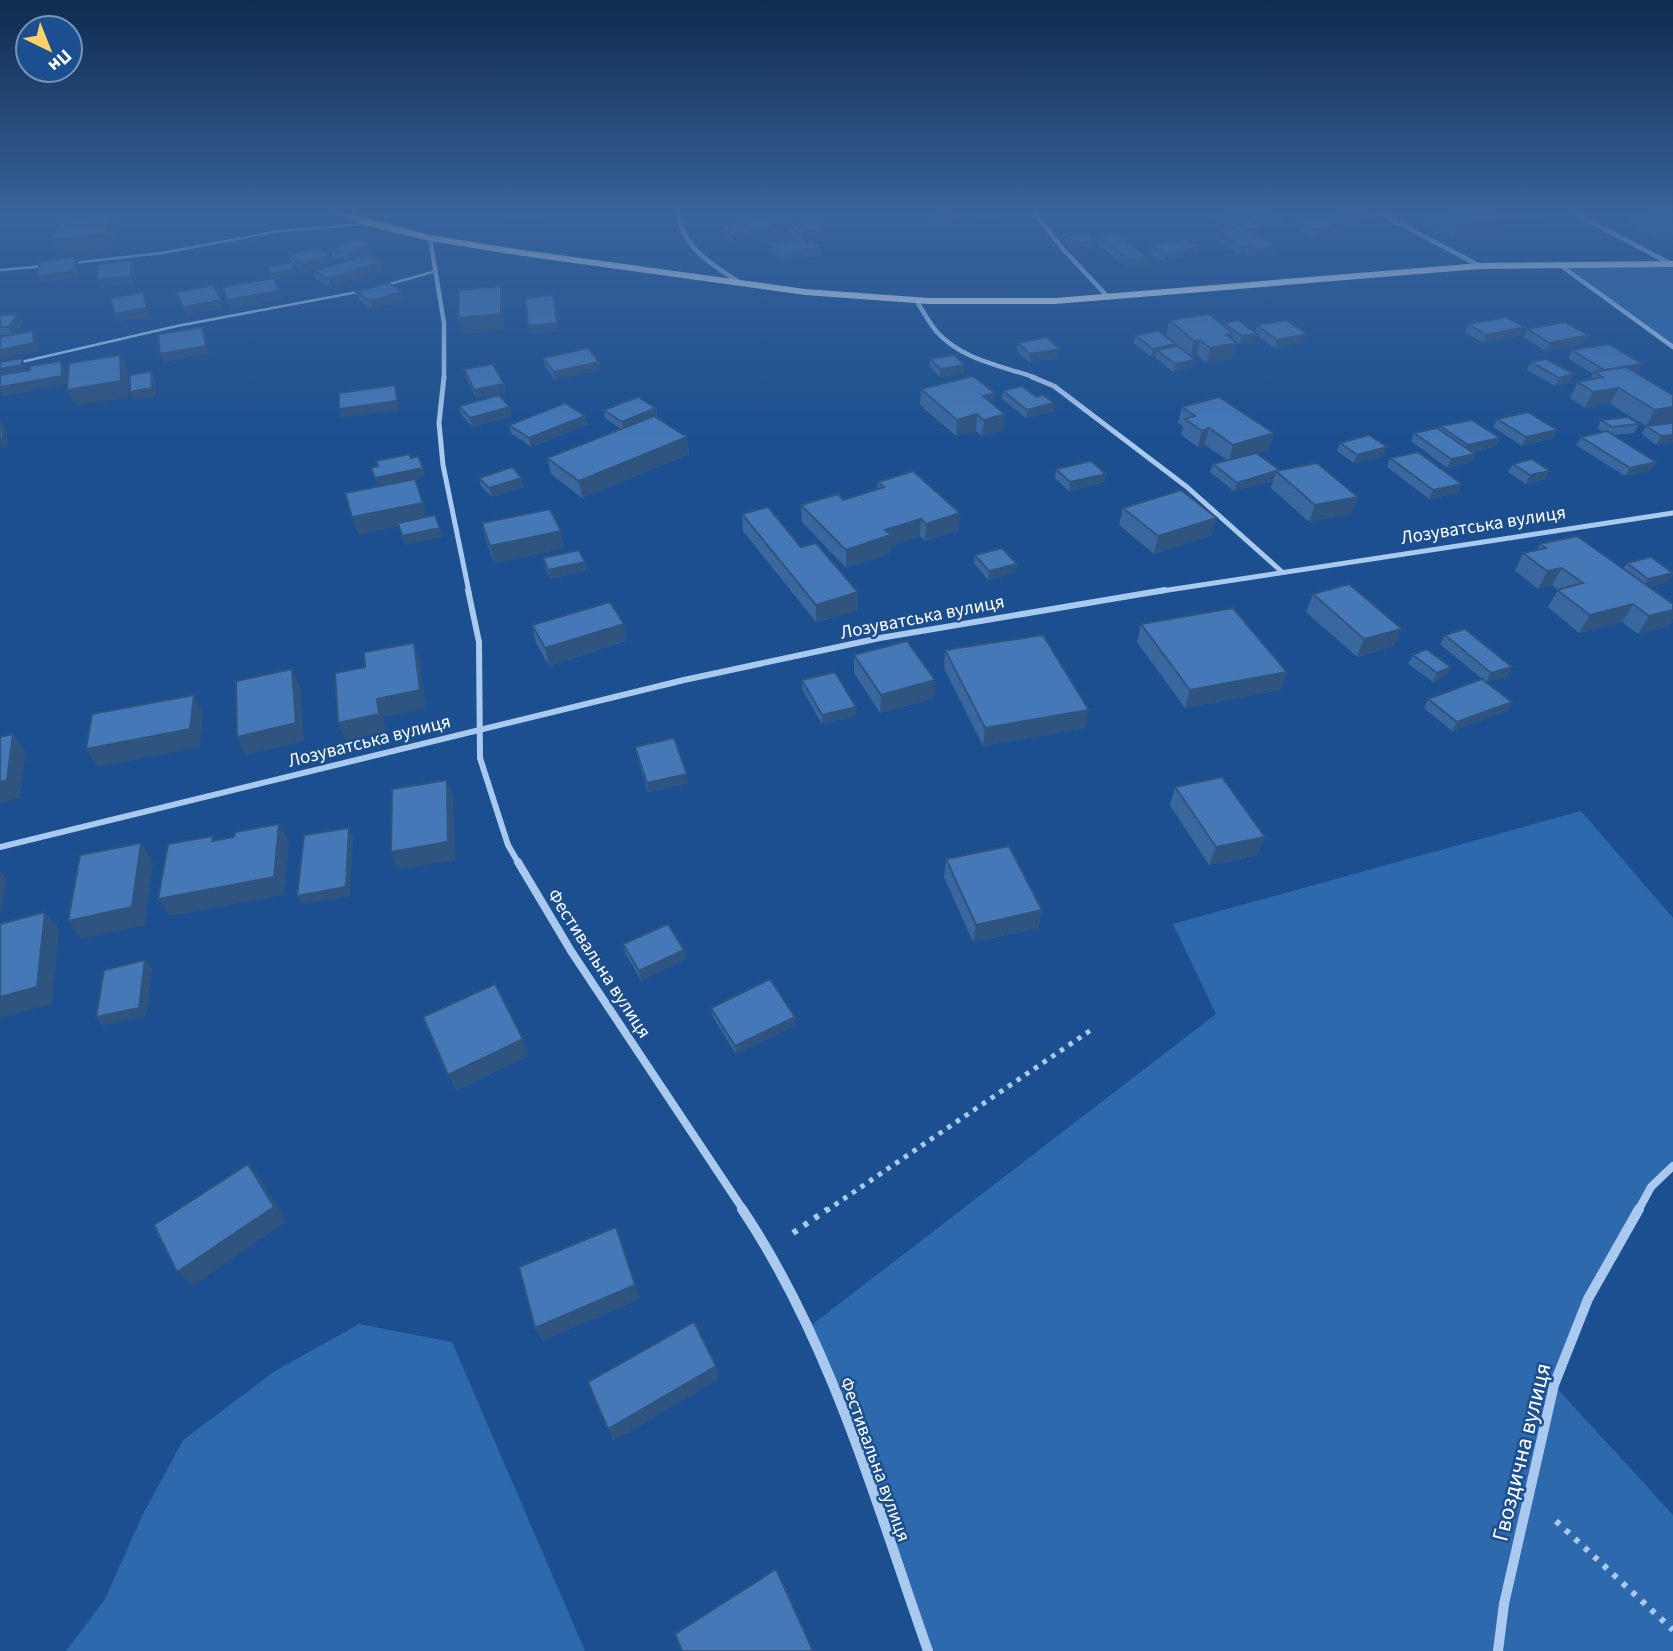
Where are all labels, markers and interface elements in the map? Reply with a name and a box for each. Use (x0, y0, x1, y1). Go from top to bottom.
north arrow (14, 14, 84, 84)
text: Пн (42, 42, 77, 78)
street label: Лозуватська вулиця (1399, 499, 1568, 552)
street label: Лозуватська вулиця (838, 588, 1007, 647)
street label: Лозуватська вулиця (285, 708, 454, 775)
street label: Фестивальна вулиця (540, 884, 657, 1044)
street label: Гвоздична вулиця (1483, 1360, 1560, 1545)
street label: Фестивальна вулиця (832, 1373, 917, 1546)

